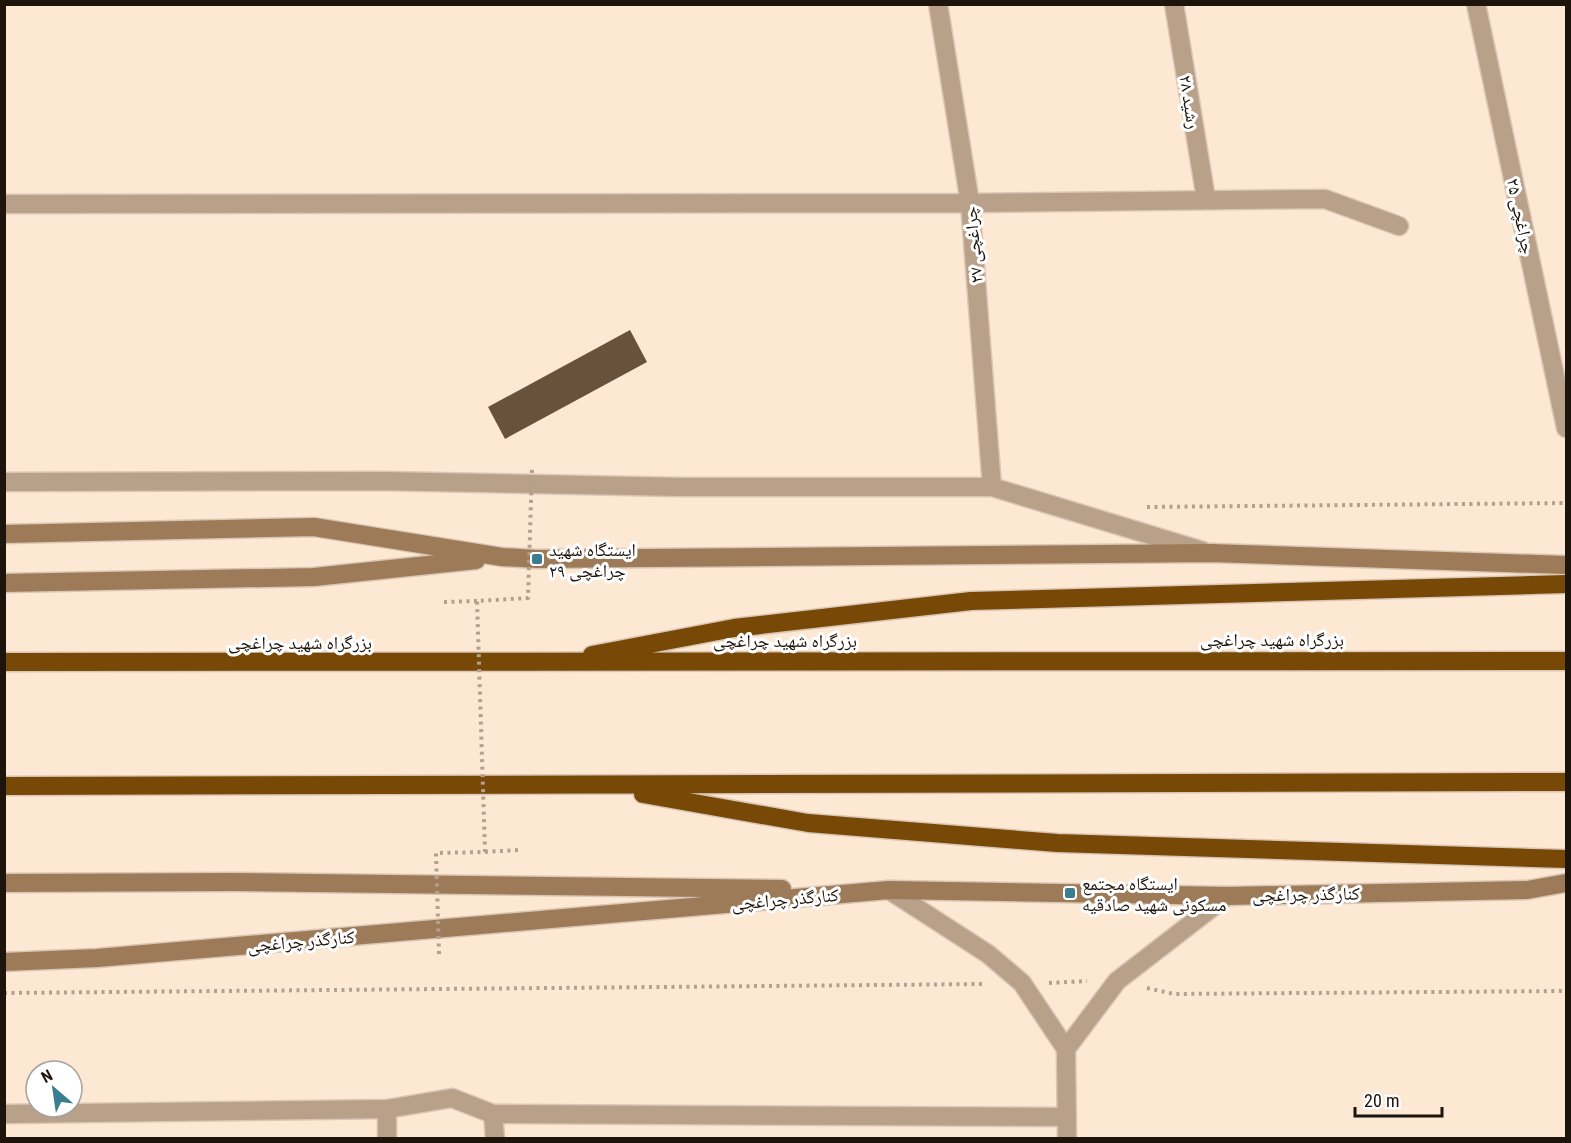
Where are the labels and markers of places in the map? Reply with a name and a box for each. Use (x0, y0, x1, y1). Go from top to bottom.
place label: ایستگاه شهید چراغچی ۲۹ (549, 539, 636, 582)
marker: ایستگاه شهید چراغچی ۲۹ (530, 552, 544, 566)
place label: ایستگاه مجتمع مسکونی شهید صادقیه (1082, 873, 1226, 916)
marker: ایستگاه مجتمع مسکونی شهید صادقیه (1063, 886, 1077, 900)

